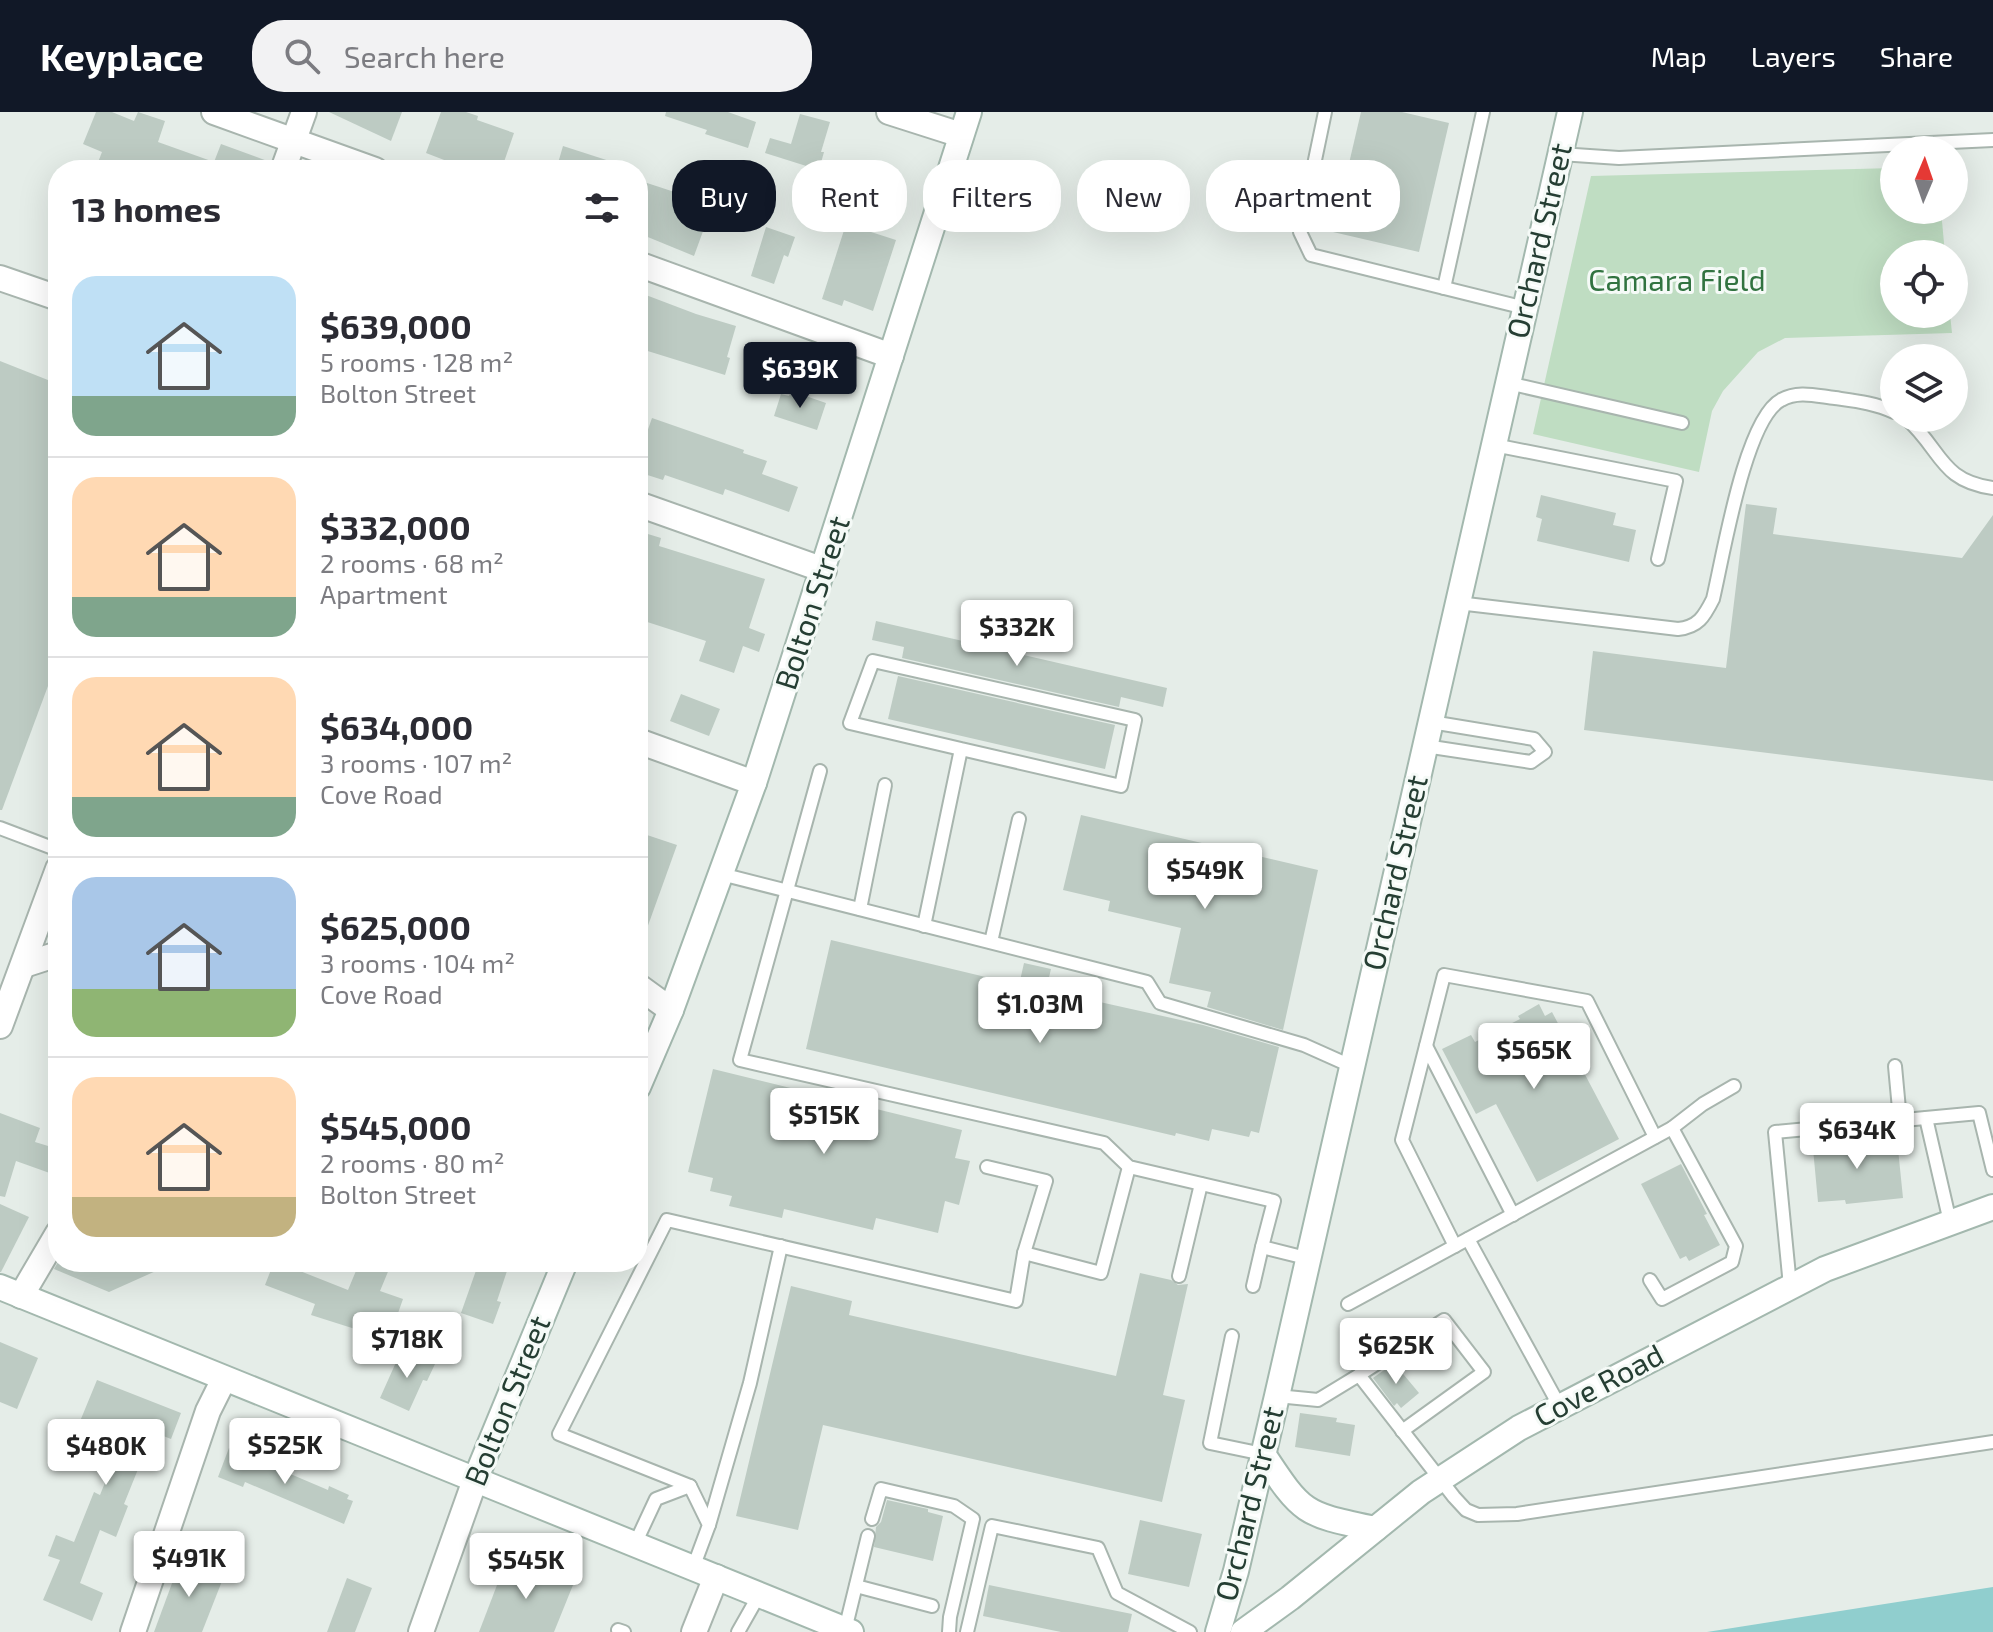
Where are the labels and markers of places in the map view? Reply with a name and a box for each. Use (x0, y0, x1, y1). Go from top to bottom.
pin: $639K (744, 342, 856, 410)
pin: $332K (961, 600, 1073, 668)
pin: $549K (1149, 843, 1261, 911)
pin: $1.03M (975, 977, 1105, 1045)
pin: $565K (1478, 1023, 1590, 1091)
pin: $515K (768, 1088, 880, 1156)
pin: $634K (1801, 1103, 1913, 1171)
pin: $718K (351, 1312, 463, 1380)
pin: $625K (1340, 1318, 1452, 1386)
pin: $525K (229, 1418, 341, 1486)
pin: $480K (50, 1419, 162, 1487)
pin: $491K (133, 1531, 245, 1599)
pin: $545K (470, 1533, 582, 1601)

